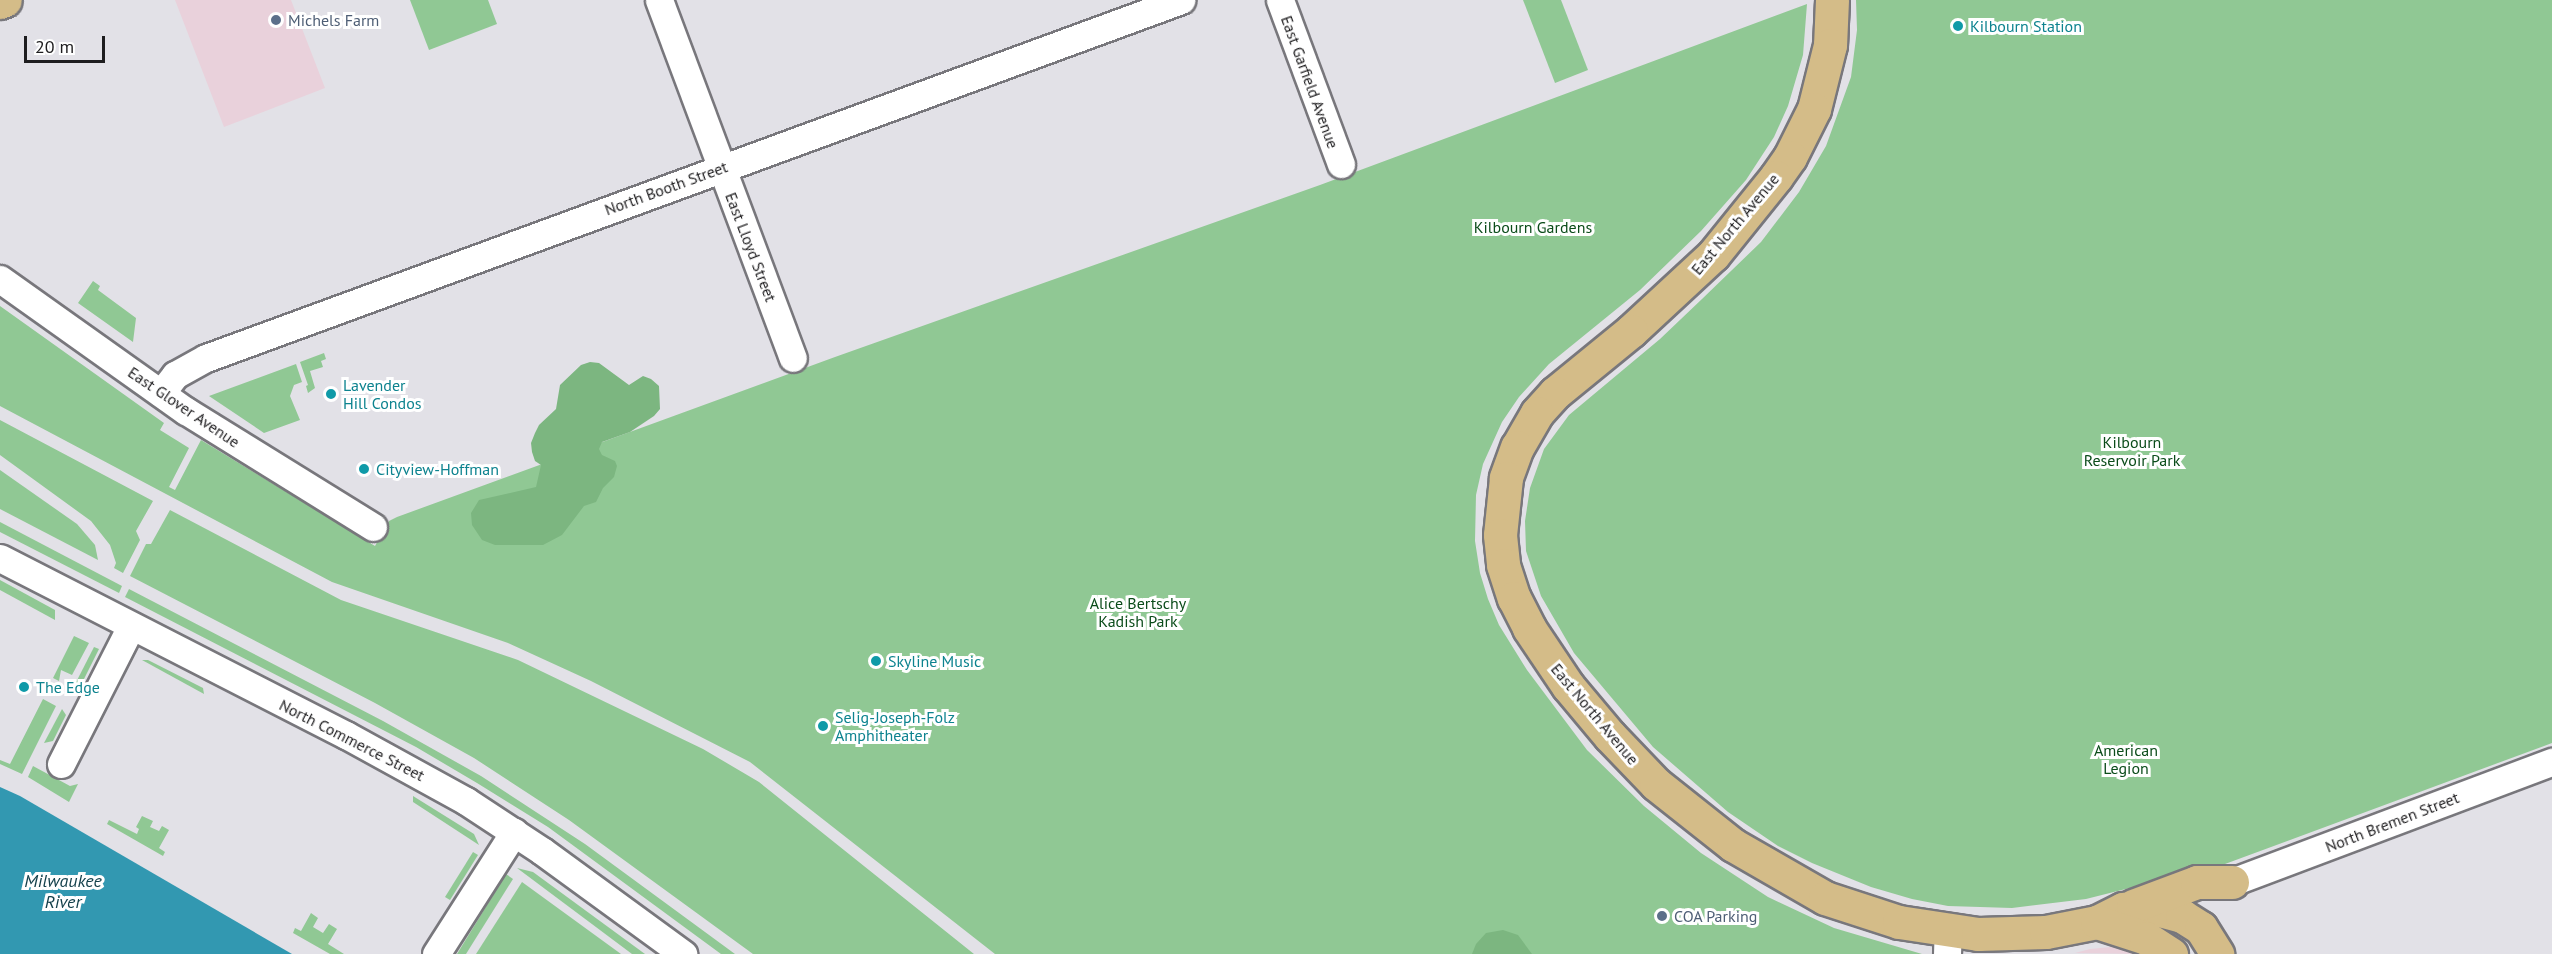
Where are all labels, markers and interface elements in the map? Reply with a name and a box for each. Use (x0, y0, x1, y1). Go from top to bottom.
place label: Michels Farm (288, 10, 379, 30)
marker: Michels Farm (269, 13, 283, 27)
street label: East Garfield Avenue (1277, 13, 1343, 151)
place label: Kilbourn Station (1970, 16, 2082, 36)
marker: Kilbourn Station (1951, 19, 1965, 33)
scale bar (27, 24, 108, 62)
text: 20 m (35, 35, 74, 58)
street label: North Booth Street (602, 157, 730, 219)
street label: East North Avenue (1687, 169, 1783, 279)
street label: East Lloyd Street (721, 190, 781, 304)
park label: Kilbourn Gardens (1474, 217, 1592, 237)
street label: East Glover Avenue (124, 362, 244, 452)
place label: Lavender Hill Condos (343, 375, 421, 413)
marker: Lavender Hill Condos (324, 387, 338, 401)
park label: Kilbourn Reservoir Park (2084, 432, 2180, 470)
place label: Cityview-Hoffman (376, 459, 499, 479)
marker: Cityview-Hoffman (357, 462, 371, 476)
park label: Alice Bertschy Kadish Park (1090, 593, 1186, 631)
place label: Skyline Music (888, 651, 981, 671)
marker: Skyline Music (869, 654, 883, 668)
street label: East North Avenue (1547, 659, 1643, 769)
place label: The Edge (36, 677, 100, 697)
marker: The Edge (17, 680, 31, 694)
street label: North Commerce Street (276, 695, 428, 785)
place label: Selig-Joseph-Folz Amphitheater (835, 707, 955, 745)
marker: Selig-Joseph-Folz Amphitheater (816, 719, 830, 733)
park label: American Legion (2094, 740, 2158, 778)
street label: North Bremen Street (2322, 788, 2462, 856)
water label: Milwaukee River (24, 871, 102, 914)
place label: COA Parking (1674, 906, 1758, 926)
marker: COA Parking (1655, 909, 1669, 923)

